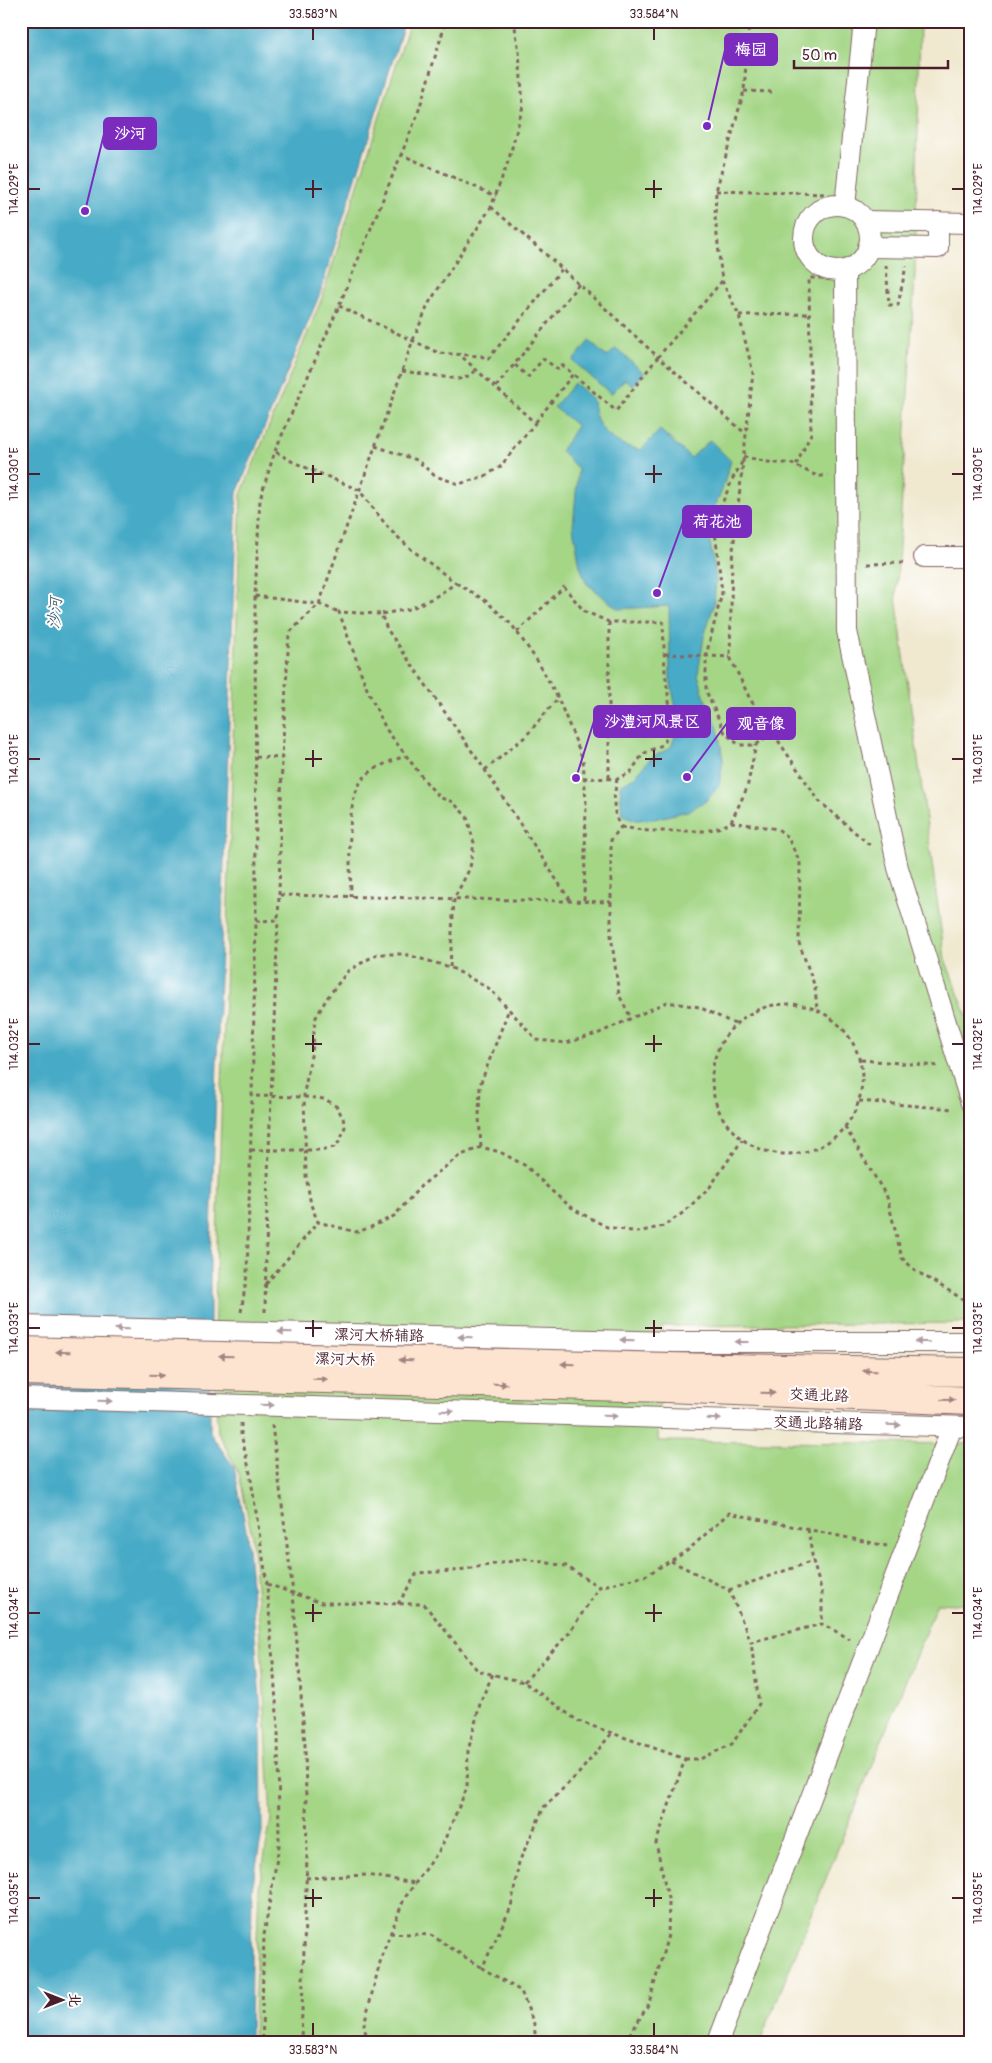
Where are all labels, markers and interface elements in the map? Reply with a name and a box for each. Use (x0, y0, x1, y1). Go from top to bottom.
text: 33.583°N (289, 7, 337, 22)
text: 33.584°N (630, 7, 678, 22)
callout: 梅园 (725, 34, 777, 65)
scale bar (794, 38, 948, 70)
text: 梅园 (735, 40, 767, 60)
text: 50 m (802, 46, 837, 65)
callout: 沙河 (104, 118, 156, 149)
text: 沙河 (114, 124, 146, 144)
text: 114.029°E (7, 163, 22, 215)
text: 114.029°E (971, 163, 986, 215)
text: 114.030°E (7, 447, 22, 501)
text: 114.030°E (971, 447, 986, 501)
callout: 荷花池 (683, 506, 751, 537)
text: 荷花池 (693, 512, 741, 532)
water label: 沙河 (44, 593, 66, 630)
callout: 沙澧河风景区 (594, 706, 710, 737)
callout: 观音像 (727, 708, 795, 739)
text: 沙澧河风景区 (604, 712, 700, 732)
text: 观音像 (737, 714, 785, 734)
text: 114.031°E (7, 734, 22, 784)
text: 114.031°E (971, 734, 986, 784)
text: 114.032°E (7, 1018, 22, 1070)
text: 114.032°E (971, 1018, 986, 1070)
text: 114.033°E (7, 1302, 22, 1354)
text: 114.033°E (971, 1302, 986, 1354)
one-way arrow (114, 1324, 130, 1332)
street label: 漯河大桥辅路 (334, 1325, 424, 1346)
one-way arrow (276, 1328, 292, 1336)
one-way arrow (456, 1332, 472, 1340)
one-way arrow (619, 1336, 635, 1344)
one-way arrow (734, 1338, 750, 1346)
one-way arrow (914, 1338, 930, 1346)
one-way arrow (55, 1347, 71, 1355)
street label: 漯河大桥 (315, 1349, 375, 1370)
one-way arrow (217, 1351, 233, 1359)
one-way arrow (397, 1356, 413, 1364)
one-way arrow (560, 1360, 576, 1368)
one-way arrow (861, 1366, 877, 1374)
one-way arrow (150, 1371, 166, 1379)
one-way arrow (312, 1375, 328, 1383)
one-way arrow (492, 1380, 508, 1388)
street label: 交通北路 (789, 1385, 849, 1406)
one-way arrow (760, 1389, 776, 1397)
one-way arrow (97, 1397, 113, 1405)
one-way arrow (940, 1397, 956, 1405)
one-way arrow (260, 1402, 276, 1410)
one-way arrow (440, 1407, 456, 1415)
one-way arrow (602, 1412, 618, 1420)
street label: 交通北路辅路 (773, 1412, 863, 1435)
one-way arrow (706, 1415, 722, 1423)
one-way arrow (886, 1422, 902, 1430)
text: 114.034°E (7, 1587, 22, 1639)
text: 114.034°E (971, 1587, 986, 1639)
text: 114.035°E (7, 1872, 22, 1924)
text: 114.035°E (971, 1872, 986, 1924)
north arrow (38, 1976, 88, 2026)
text: 北 (66, 1993, 83, 2007)
text: 33.583°N (289, 2043, 337, 2058)
text: 33.584°N (630, 2043, 678, 2058)

